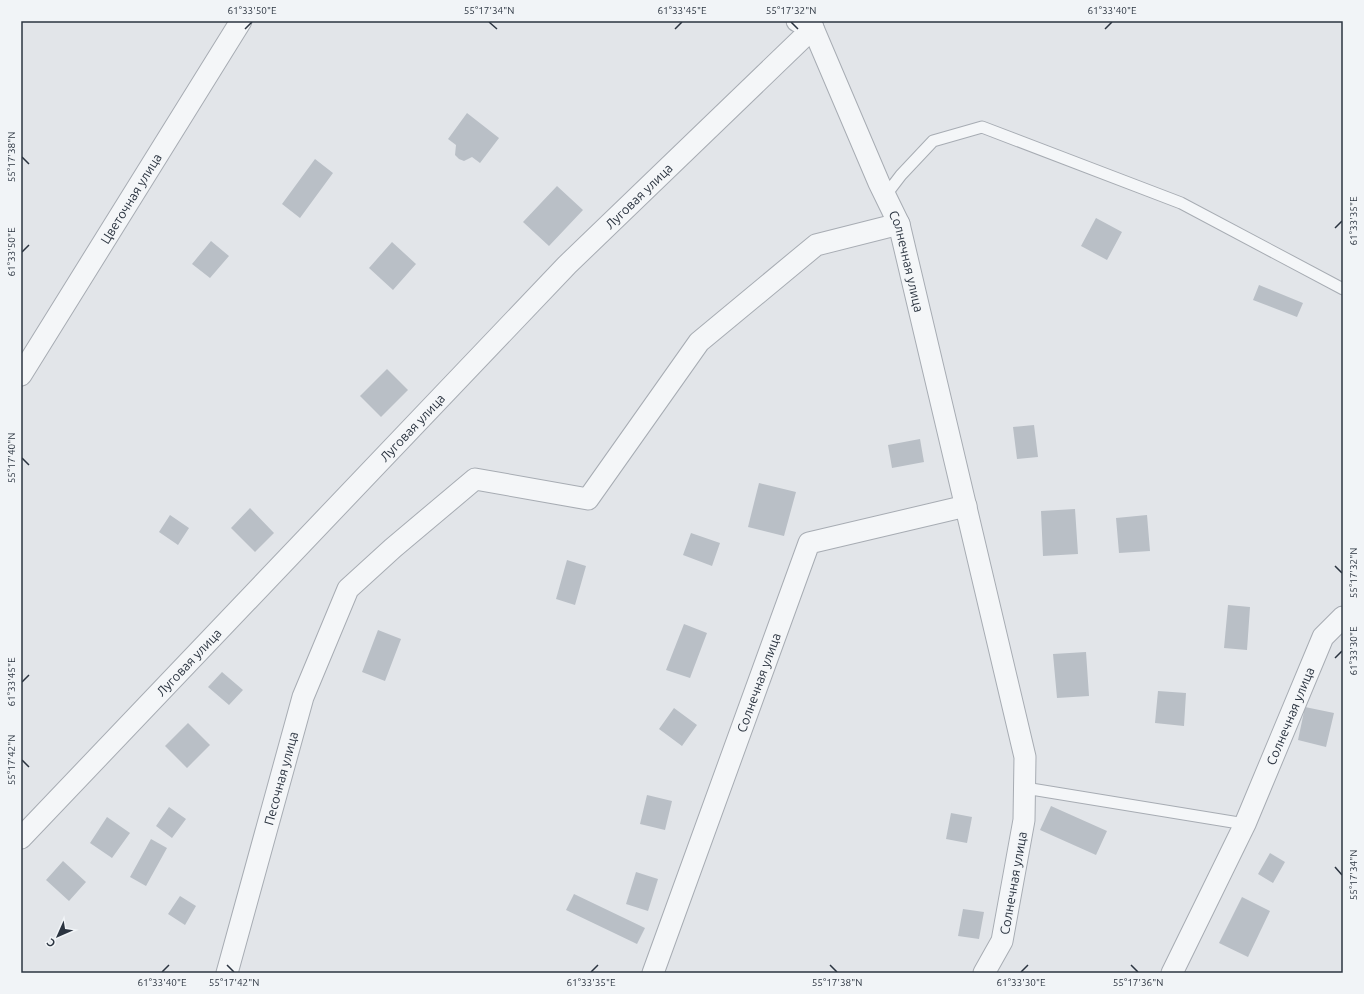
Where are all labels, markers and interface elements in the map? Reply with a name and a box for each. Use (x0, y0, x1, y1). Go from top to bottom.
text: 61°33'50"E (227, 5, 277, 16)
text: 55°17'34"N (464, 5, 514, 16)
text: 61°33'45"E (657, 5, 707, 16)
text: 55°17'32"N (766, 5, 816, 16)
text: 61°33'40"E (1087, 5, 1137, 16)
text: 55°17'38"N (6, 132, 17, 182)
street label: Цветочная улица (98, 151, 164, 246)
street label: Луговая улица (602, 161, 675, 231)
text: 61°33'35"E (1348, 196, 1359, 246)
street label: Солнечная улица (886, 208, 927, 313)
text: 61°33'50"E (6, 227, 17, 277)
street label: Луговая улица (377, 391, 447, 464)
text: 55°17'40"N (6, 433, 17, 483)
text: 55°17'32"N (1348, 548, 1359, 598)
street label: Луговая улица (153, 626, 224, 699)
text: 61°33'30"E (1348, 626, 1359, 676)
street label: Солнечная улица (734, 631, 783, 734)
text: 61°33'45"E (6, 657, 17, 707)
street label: Солнечная улица (1263, 665, 1317, 767)
street label: Песочная улица (261, 730, 300, 827)
text: 55°17'42"N (6, 735, 17, 785)
street label: Солнечная улица (997, 830, 1029, 936)
text: 55°17'34"N (1348, 850, 1359, 900)
north arrow (38, 916, 78, 956)
text: С (44, 936, 58, 950)
text: 61°33'40"E (137, 977, 187, 988)
text: 55°17'42"N (209, 977, 259, 988)
text: 61°33'35"E (566, 977, 616, 988)
text: 55°17'38"N (812, 977, 862, 988)
text: 61°33'30"E (996, 977, 1046, 988)
text: 55°17'36"N (1113, 977, 1163, 988)

